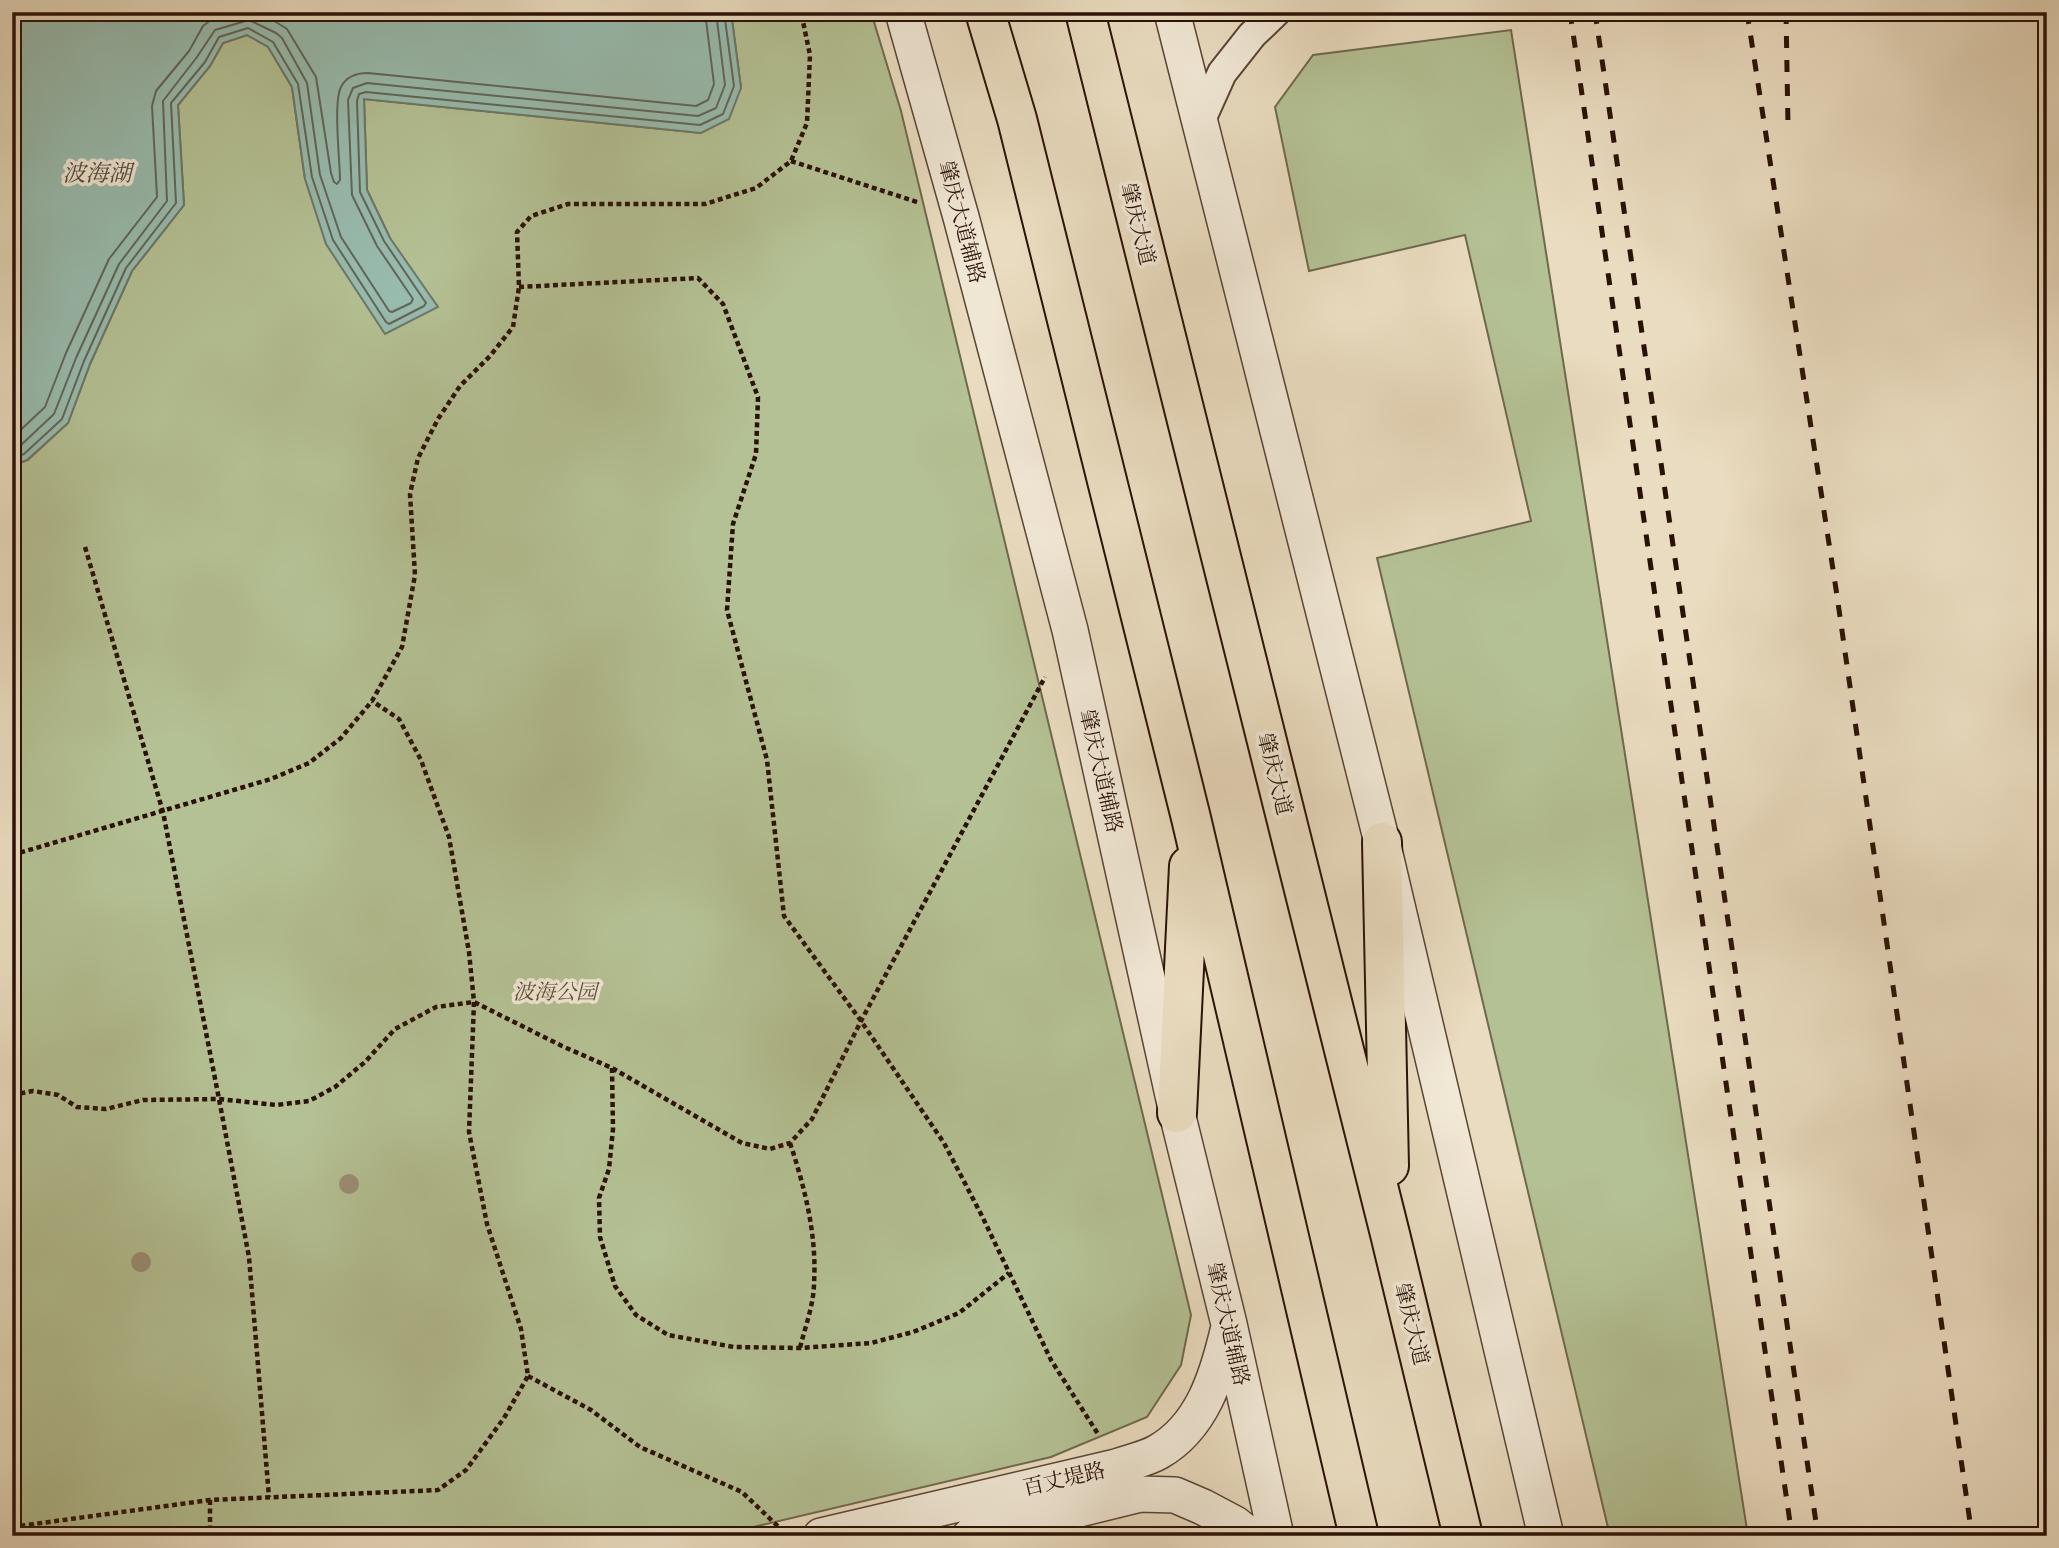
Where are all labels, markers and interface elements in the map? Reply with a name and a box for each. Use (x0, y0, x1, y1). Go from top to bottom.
street label: 肇庆大道辅路 (933, 158, 991, 286)
water label: 波海湖 (63, 159, 136, 187)
street label: 肇庆大道 (1115, 180, 1161, 268)
street label: 肇庆大道辅路 (1074, 707, 1128, 835)
street label: 肇庆大道 (1252, 730, 1298, 818)
park label: 波海公园 (513, 979, 600, 1005)
street label: 肇庆大道辅路 (1201, 1260, 1255, 1388)
street label: 肇庆大道 (1389, 1280, 1435, 1368)
street label: 百丈堤路 (1020, 1457, 1108, 1501)

